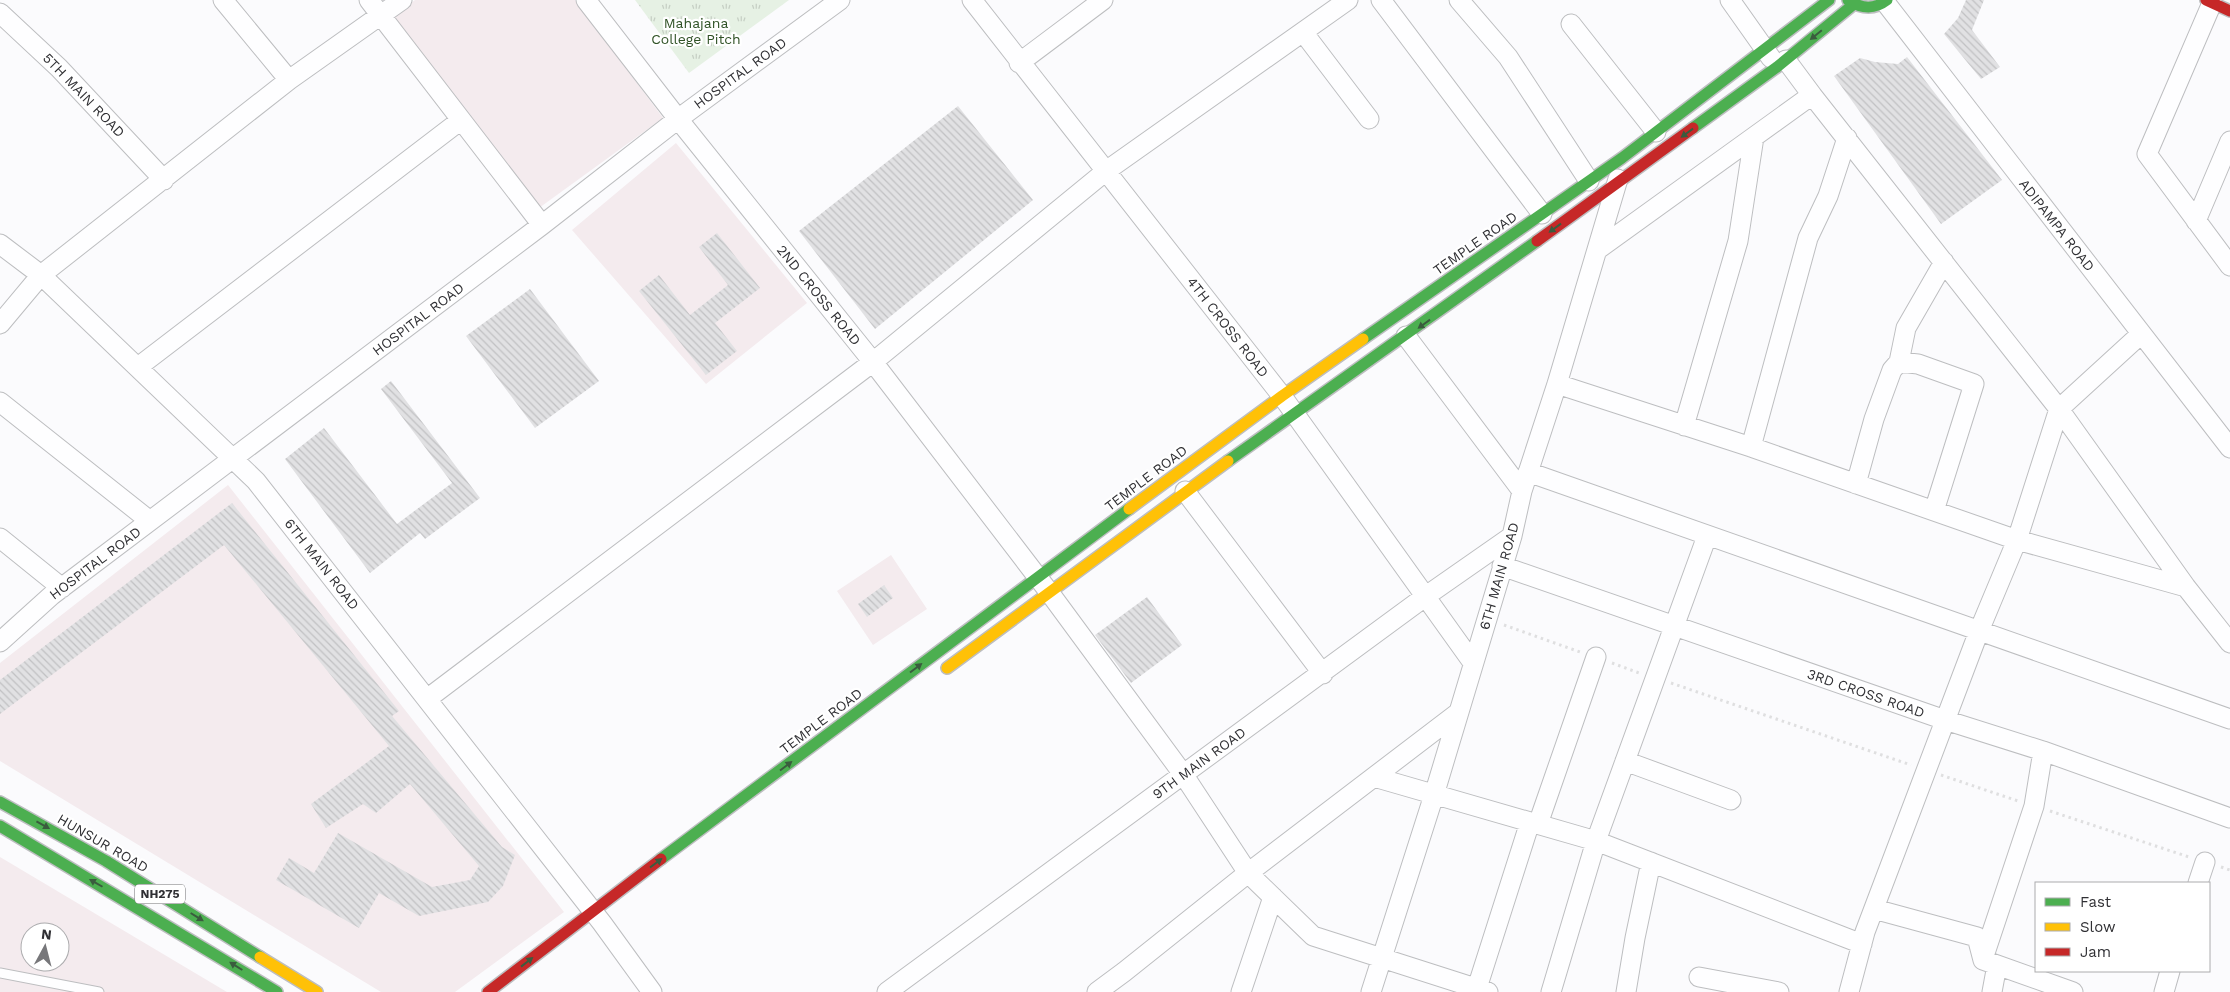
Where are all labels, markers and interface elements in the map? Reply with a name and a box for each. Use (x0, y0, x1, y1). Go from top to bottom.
park label: Mahajana College Pitch (651, 15, 741, 47)
one-way arrow (1810, 29, 1822, 40)
street label: HOSPITAL ROAD (691, 34, 789, 112)
street label: 5TH MAIN ROAD (40, 50, 128, 140)
one-way arrow (1680, 128, 1694, 138)
street label: ADIPAMPA ROAD (2016, 176, 2098, 274)
street label: TEMPLE ROAD (1430, 208, 1520, 278)
one-way arrow (1549, 223, 1562, 234)
street label: 2ND CROSS ROAD (774, 242, 864, 348)
street label: 4TH CROSS ROAD (1184, 274, 1272, 380)
street label: HOSPITAL ROAD (369, 279, 467, 359)
one-way arrow (1417, 319, 1430, 329)
street label: TEMPLE ROAD (1102, 442, 1190, 514)
street label: 6TH MAIN ROAD (281, 515, 363, 613)
street label: 6TH MAIN ROAD (1476, 520, 1522, 632)
street label: HOSPITAL ROAD (46, 523, 144, 603)
one-way arrow (909, 663, 922, 674)
street label: 3RD CROSS ROAD (1805, 665, 1927, 721)
street label: TEMPLE ROAD (777, 685, 865, 757)
street label: 9TH MAIN ROAD (1149, 724, 1249, 802)
one-way arrow (779, 761, 793, 771)
street label: HUNSUR ROAD (55, 811, 151, 875)
one-way arrow (36, 821, 49, 830)
one-way arrow (649, 858, 663, 868)
one-way arrow (89, 879, 104, 887)
legend (2035, 882, 2210, 972)
road number: NH275 (135, 884, 185, 904)
text: Fast (2080, 893, 2112, 911)
one-way arrow (191, 913, 204, 922)
text: Slow (2080, 918, 2116, 936)
north arrow (20, 922, 70, 972)
text: N (40, 926, 53, 943)
text: Jam (2080, 943, 2111, 961)
one-way arrow (520, 957, 534, 967)
one-way arrow (229, 962, 242, 971)

